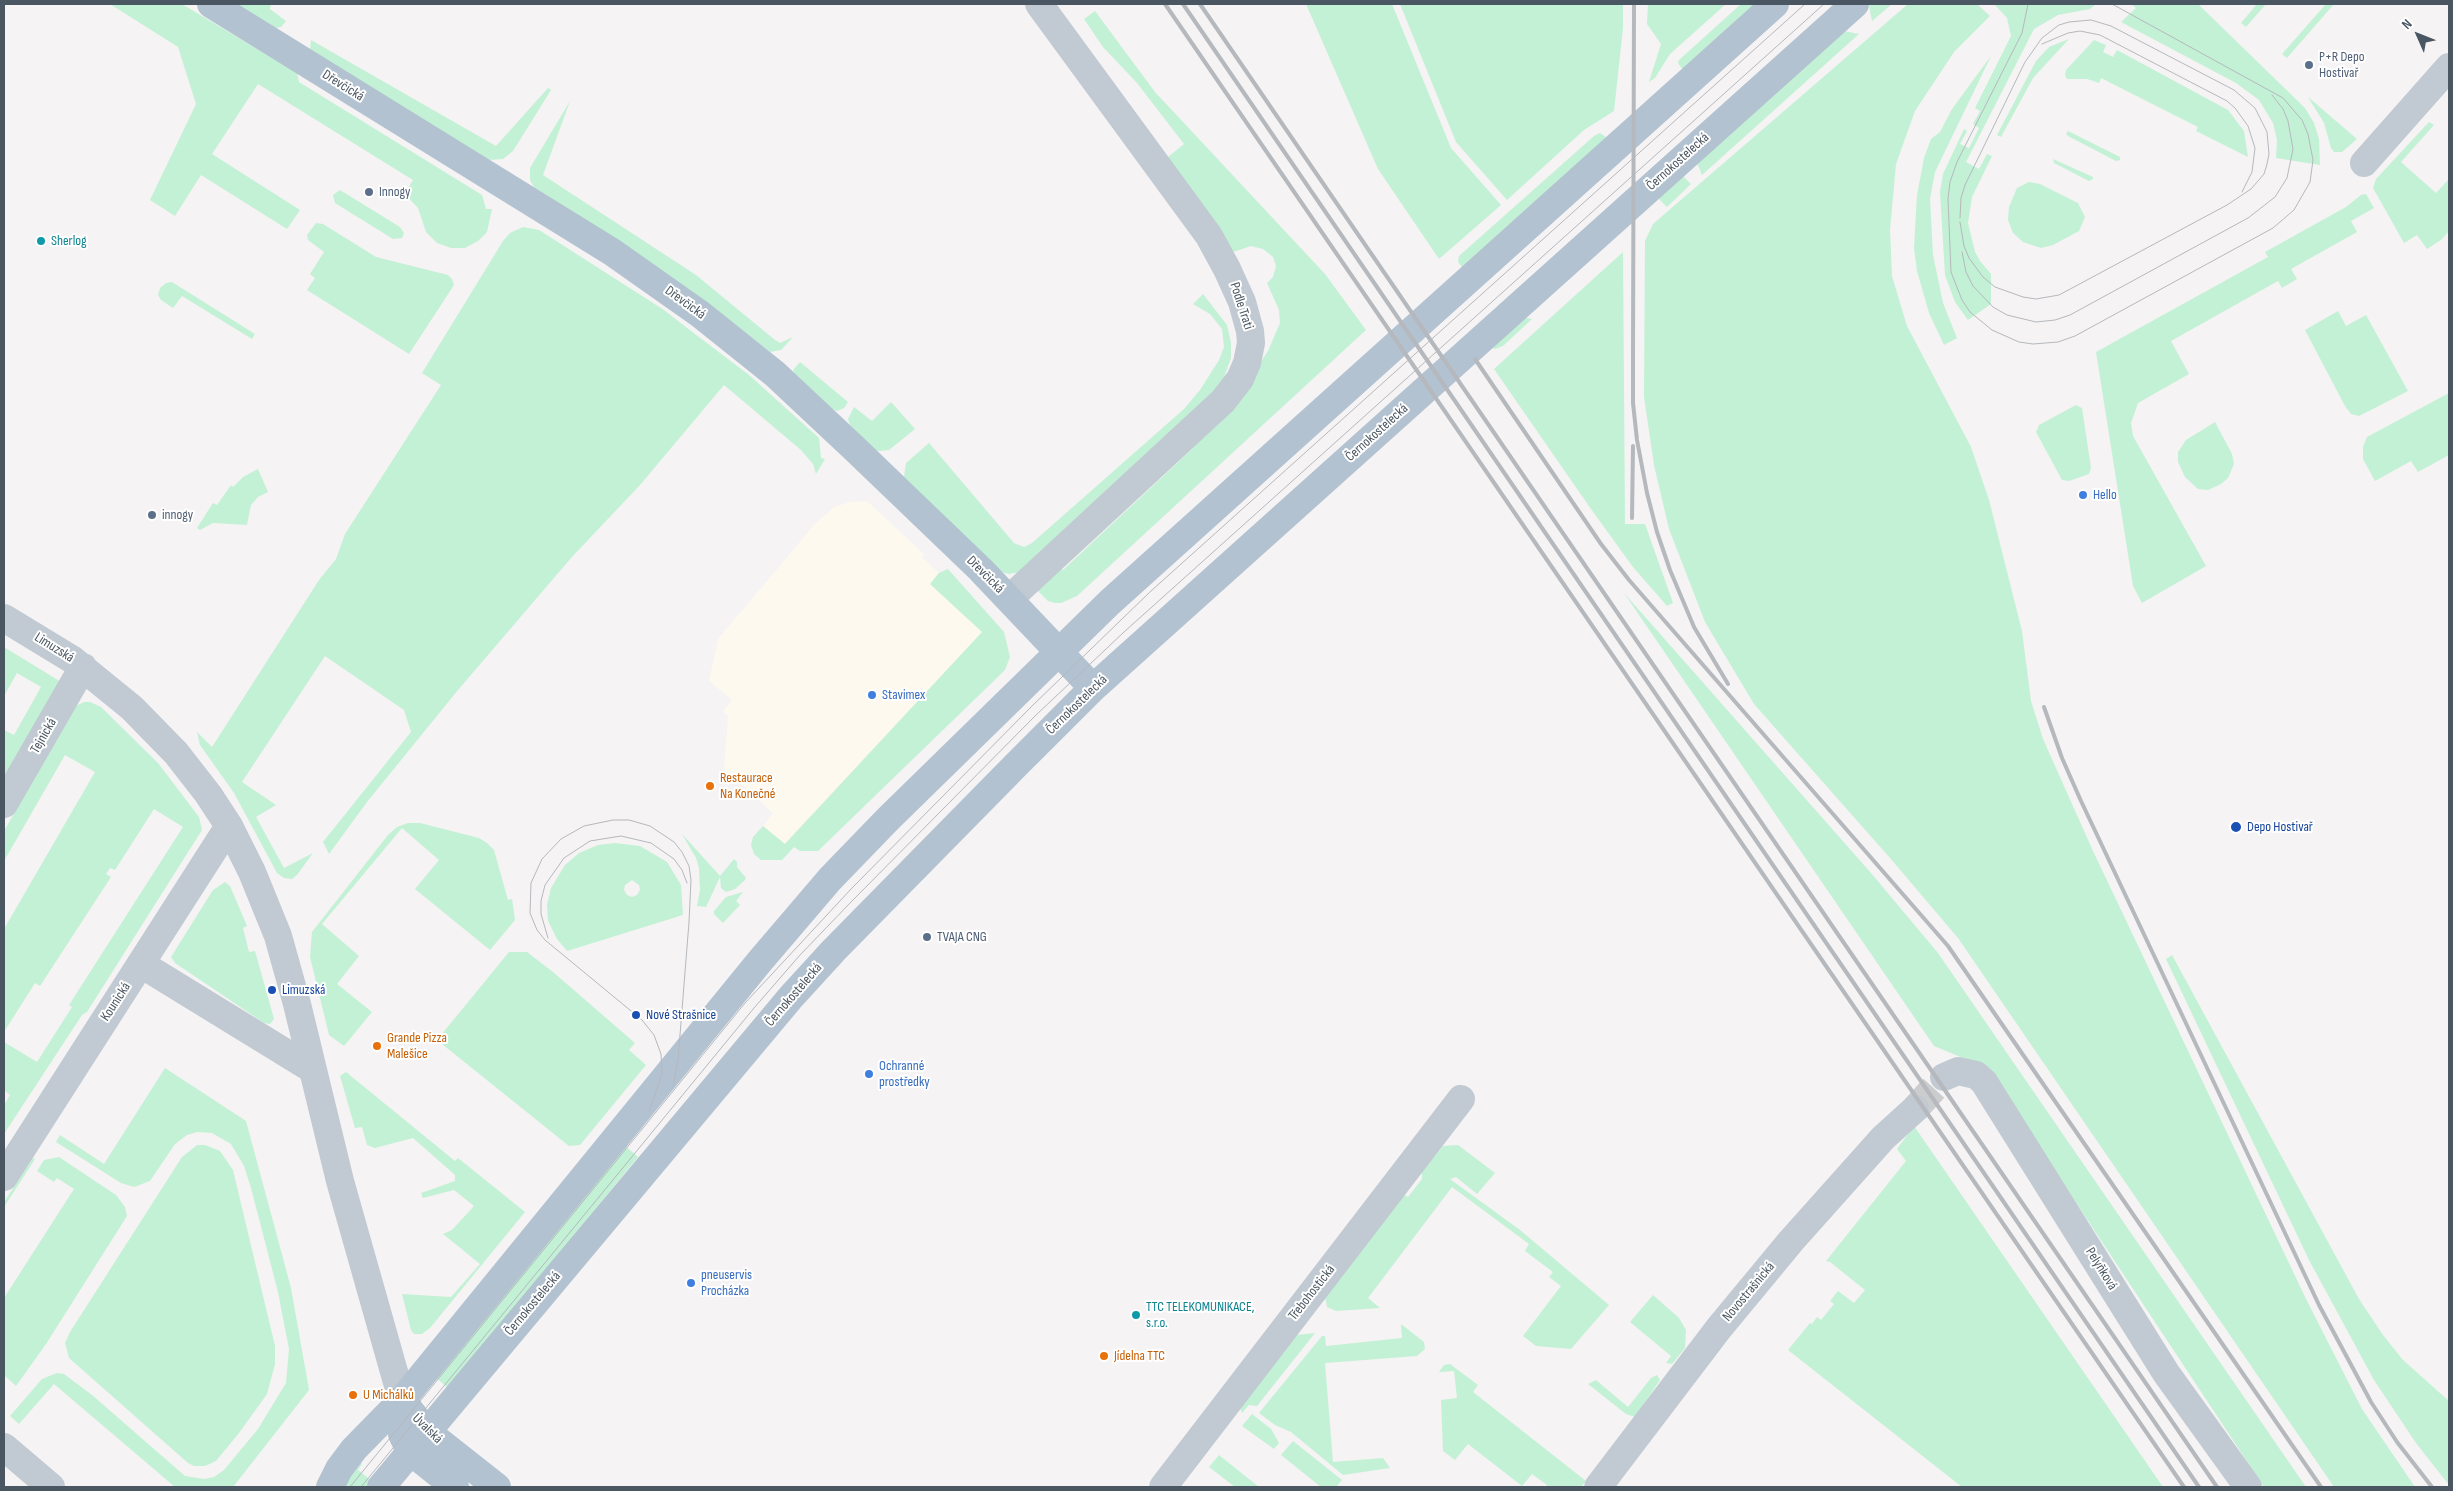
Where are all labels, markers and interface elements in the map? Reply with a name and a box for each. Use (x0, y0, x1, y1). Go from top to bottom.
north arrow (2393, 10, 2443, 60)
text: N (2398, 16, 2416, 33)
place label: P+R Depo Hostivař (2319, 49, 2365, 82)
marker: P+R Depo Hostivař (2303, 59, 2315, 71)
street label: Dřevčická (319, 67, 367, 105)
street label: Černokostelecká (1643, 130, 1713, 194)
place label: Innogy (379, 184, 410, 200)
marker: Innogy (363, 186, 375, 198)
place label: Sherlog (51, 233, 87, 249)
marker: Sherlog (35, 235, 47, 247)
street label: Podle Trati (1225, 280, 1257, 332)
street label: Dřevčická (661, 283, 709, 323)
street label: Černokostelecká (1342, 401, 1412, 465)
place label: Hello (2093, 487, 2117, 503)
marker: Hello (2077, 489, 2089, 501)
place label: innogy (162, 507, 193, 523)
marker: innogy (146, 509, 158, 521)
street label: Dřevčická (963, 553, 1007, 597)
street label: Limuzská (31, 629, 77, 667)
street label: Černokostelecká (1043, 672, 1111, 738)
place label: Stavimex (882, 687, 925, 703)
marker: Stavimex (866, 689, 878, 701)
street label: Tejnická (27, 715, 61, 757)
place label: Restaurace Na Konečné (720, 770, 775, 802)
marker: Restaurace Na Konečné (704, 780, 716, 792)
place label: Depo Hostivař (2247, 819, 2313, 835)
marker: Depo Hostivař (2229, 820, 2243, 834)
place label: TVAJA CNG (937, 929, 987, 945)
marker: TVAJA CNG (921, 931, 933, 943)
street label: Černokostelecká (762, 960, 826, 1030)
street label: Kounická (97, 980, 135, 1024)
place label: Limuzská (282, 982, 325, 998)
marker: Limuzská (266, 984, 278, 996)
place label: Nové Strašnice (646, 1007, 716, 1023)
marker: Nové Strašnice (630, 1009, 642, 1021)
place label: Grande Pizza Malešice (387, 1030, 447, 1062)
marker: Grande Pizza Malešice (371, 1040, 383, 1052)
place label: Ochranné prostředky (879, 1058, 930, 1090)
marker: Ochranné prostředky (863, 1068, 875, 1080)
street label: Pelyňková (2081, 1245, 2121, 1293)
street label: Novostrašnická (1719, 1259, 1779, 1325)
street label: Třebohostická (1285, 1262, 1339, 1324)
place label: pneuservis Procházka (701, 1267, 752, 1300)
street label: Černokostelecká (501, 1269, 565, 1339)
marker: pneuservis Procházka (685, 1277, 697, 1289)
place label: TTC TELEKOMUNIKACE, s.r.o. (1146, 1299, 1254, 1331)
marker: TTC TELEKOMUNIKACE, s.r.o. (1130, 1309, 1142, 1321)
place label: Jídelna TTC (1114, 1348, 1165, 1364)
marker: Jídelna TTC (1098, 1350, 1110, 1362)
place label: U Michálků (363, 1387, 414, 1403)
marker: U Michálků (347, 1389, 359, 1401)
street label: Úvalská (408, 1410, 446, 1448)

